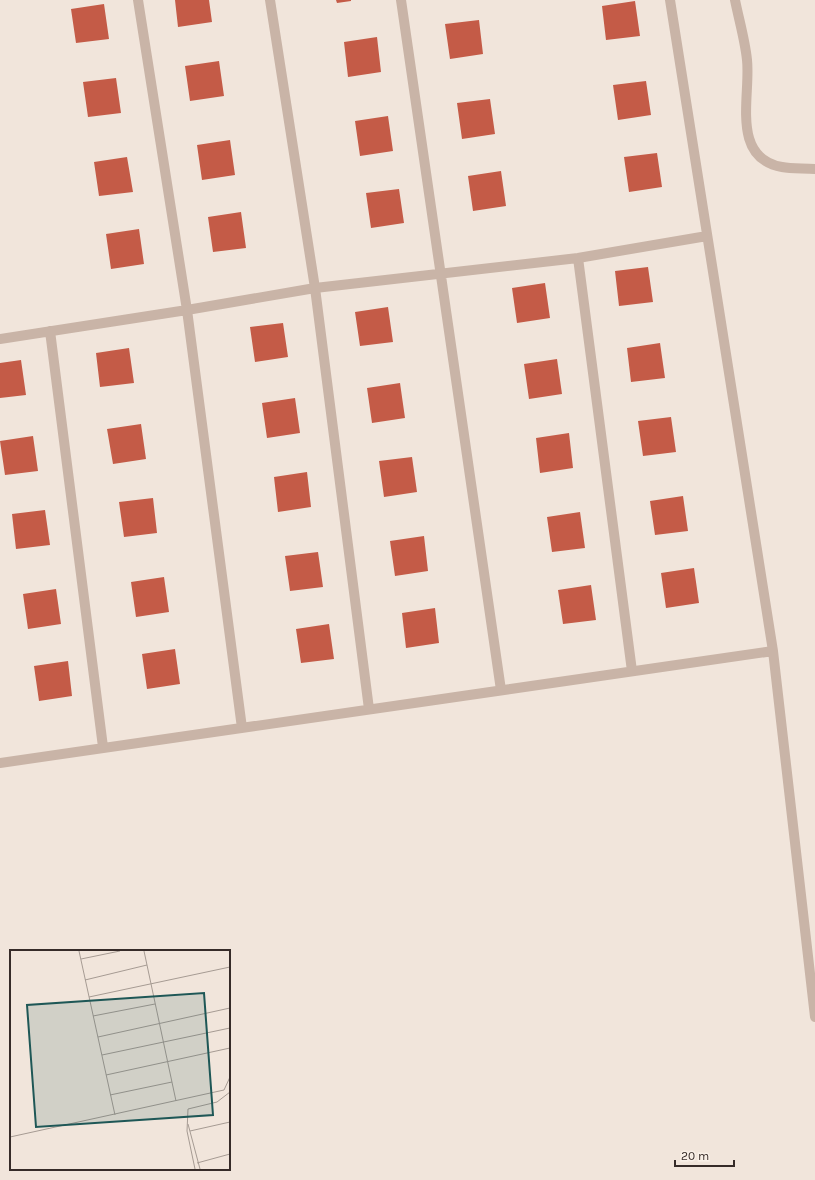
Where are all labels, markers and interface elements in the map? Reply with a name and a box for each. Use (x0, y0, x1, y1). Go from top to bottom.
inset map (10, 950, 230, 1170)
scale bar (675, 1142, 734, 1168)
text: 20 m (681, 1149, 709, 1163)

